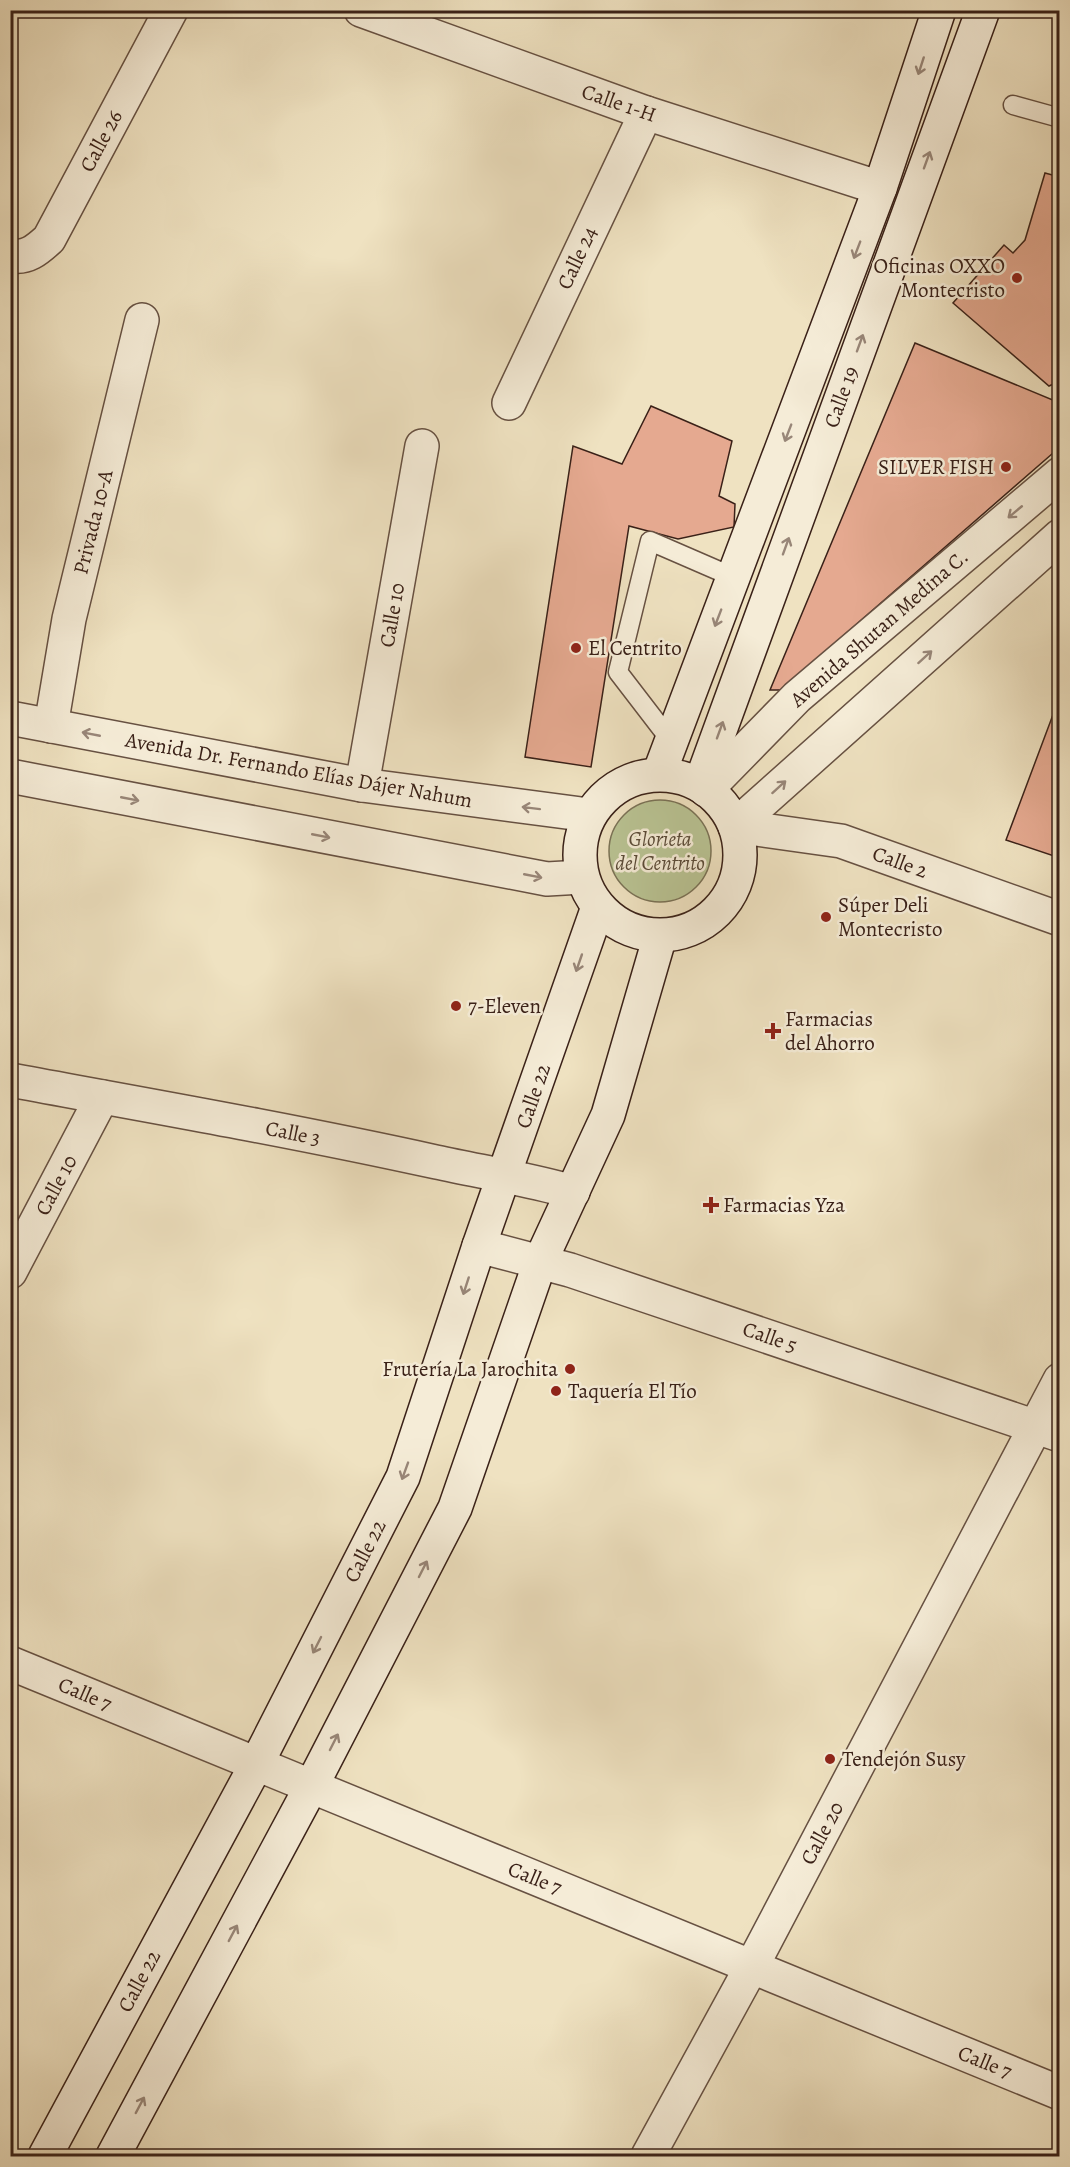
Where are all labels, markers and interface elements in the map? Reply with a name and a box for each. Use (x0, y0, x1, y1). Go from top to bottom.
one-way arrow (914, 56, 925, 75)
street label: Calle 1-H (578, 77, 660, 129)
street label: Calle 26 (73, 105, 129, 177)
one-way arrow (923, 151, 934, 170)
street label: Calle 24 (550, 222, 604, 294)
one-way arrow (850, 240, 861, 259)
place label: Oficinas OXXO Montecristo (874, 252, 1005, 304)
marker: Oficinas OXXO Montecristo (1010, 271, 1024, 285)
one-way arrow (856, 335, 867, 353)
street label: Calle 19 (817, 362, 865, 432)
one-way arrow (781, 423, 792, 441)
place label: SILVER FISH (878, 453, 994, 481)
marker: SILVER FISH (999, 460, 1013, 474)
street label: Privada 10-A (66, 466, 120, 577)
one-way arrow (1007, 505, 1023, 518)
one-way arrow (782, 538, 793, 556)
street label: Avenida Shutan Medina C. (783, 543, 974, 714)
street label: Calle 10 (373, 581, 411, 649)
one-way arrow (712, 608, 723, 627)
place label: El Centrito (588, 634, 682, 662)
marker: El Centrito (569, 641, 583, 655)
one-way arrow (917, 650, 932, 664)
one-way arrow (715, 721, 726, 739)
street label: Avenida Dr. Fernando Elías Dájer Nahum (122, 725, 475, 814)
one-way arrow (81, 728, 101, 739)
one-way arrow (771, 780, 786, 794)
one-way arrow (119, 794, 139, 805)
one-way arrow (522, 803, 542, 814)
park label: Glorieta del Centrito (615, 825, 705, 877)
one-way arrow (311, 831, 330, 842)
street label: Calle 2 (869, 839, 931, 885)
one-way arrow (523, 871, 543, 882)
place label: Súper Deli Montecristo (838, 891, 942, 943)
marker: Súper Deli Montecristo (819, 910, 833, 924)
one-way arrow (572, 953, 583, 972)
place label: 7-Eleven (468, 992, 541, 1020)
marker: 7-Eleven (449, 999, 463, 1013)
place label: Farmacias del Ahorro (785, 1005, 875, 1057)
marker: Farmacias del Ahorro (766, 1024, 780, 1038)
street label: Calle 22 (509, 1060, 557, 1132)
street label: Calle 3 (263, 1114, 323, 1152)
street label: Calle 10 (28, 1150, 84, 1220)
place label: Farmacias Yza (723, 1191, 845, 1219)
marker: Farmacias Yza (704, 1198, 718, 1212)
one-way arrow (460, 1276, 471, 1295)
street label: Calle 5 (739, 1315, 801, 1359)
place label: Frutería La Jarochita (382, 1355, 558, 1383)
marker: Frutería La Jarochita (563, 1362, 577, 1376)
place label: Taquería El Tío (568, 1377, 697, 1405)
marker: Taquería El Tío (549, 1384, 563, 1398)
one-way arrow (398, 1461, 409, 1480)
street label: Calle 22 (337, 1515, 393, 1587)
one-way arrow (417, 1561, 429, 1578)
one-way arrow (311, 1635, 323, 1653)
street label: Calle 7 (54, 1670, 116, 1718)
one-way arrow (329, 1734, 340, 1752)
place label: Tendejón Susy (842, 1745, 966, 1773)
marker: Tendejón Susy (823, 1752, 837, 1766)
street label: Calle 20 (794, 1796, 850, 1870)
street label: Calle 7 (504, 1855, 566, 1901)
one-way arrow (227, 1925, 239, 1942)
street label: Calle 22 (111, 1945, 167, 2017)
street label: Calle 7 (954, 2039, 1016, 2085)
one-way arrow (134, 2097, 146, 2114)

